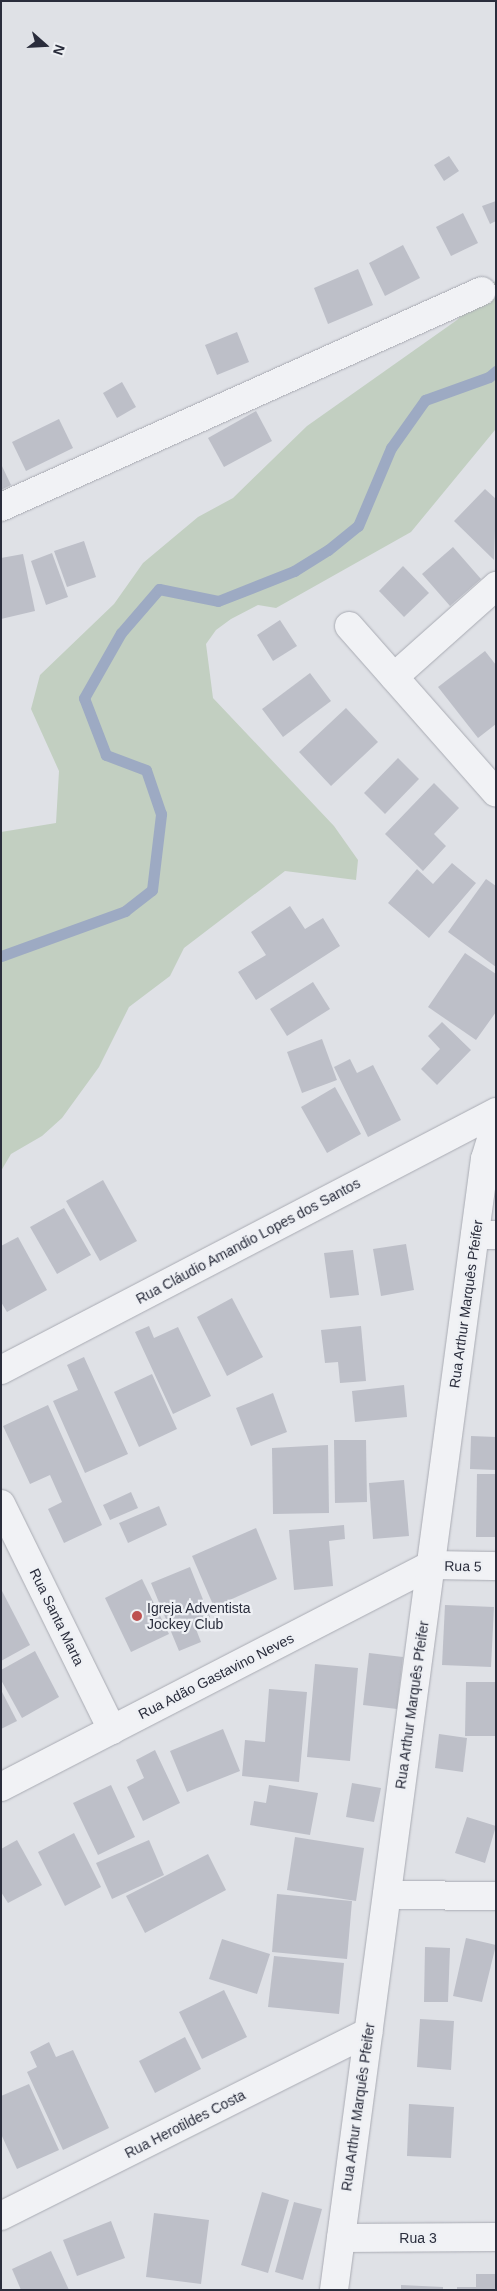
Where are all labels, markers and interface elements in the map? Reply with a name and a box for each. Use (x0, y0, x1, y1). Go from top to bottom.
north arrow (20, 20, 70, 70)
text: N (50, 42, 68, 57)
street label: Rua Cláudio Amandio Lopes dos Santos (133, 1174, 363, 1308)
street label: Rua Arthur Marquês Pfeifer (446, 1218, 486, 1390)
street label: Rua 5 (444, 1557, 482, 1575)
street label: Rua Santa Marta (26, 1566, 88, 1668)
place label: Igreja Adventista Jockey Club (147, 1600, 251, 1632)
marker: Igreja Adventista Jockey Club (131, 1610, 143, 1622)
street label: Rua Arthur Marquês Pfeifer (392, 1619, 432, 1791)
street label: Rua Adão Gastavino Neves (135, 1629, 297, 1723)
street label: Rua Arthur Marquês Pfeifer (338, 2021, 378, 2193)
street label: Rua Herotildes Costa (122, 2086, 248, 2162)
street label: Rua 3 (399, 2230, 437, 2246)

